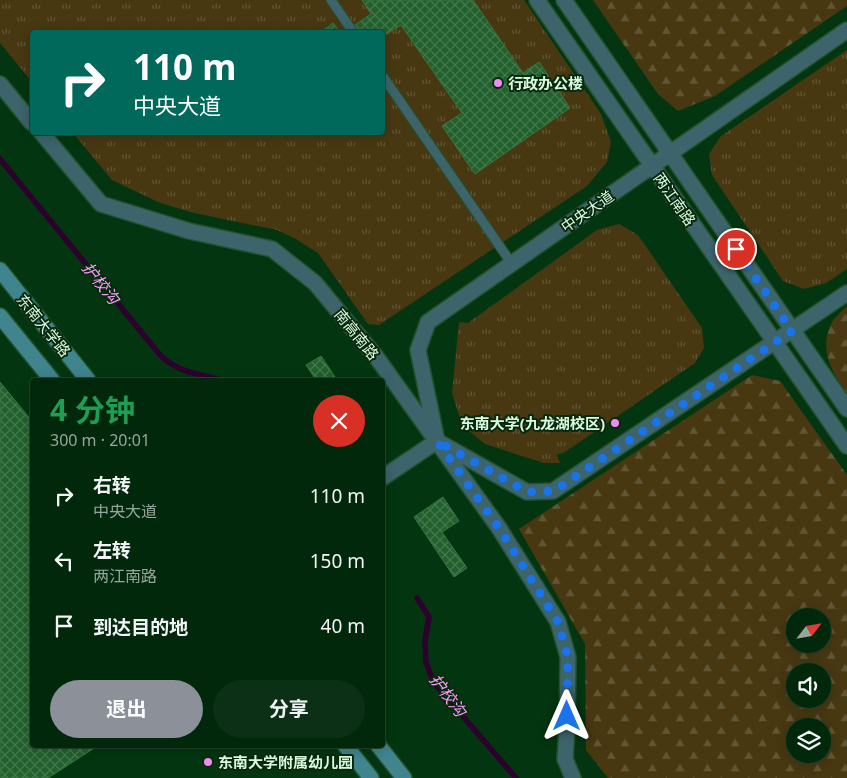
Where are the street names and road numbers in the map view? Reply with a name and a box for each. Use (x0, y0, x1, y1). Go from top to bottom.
street label: 两江南路 (650, 169, 700, 229)
street label: 中央大道 (557, 186, 617, 236)
street label: 东南大学路 (13, 290, 75, 360)
street label: 南高南路 (330, 304, 384, 364)

